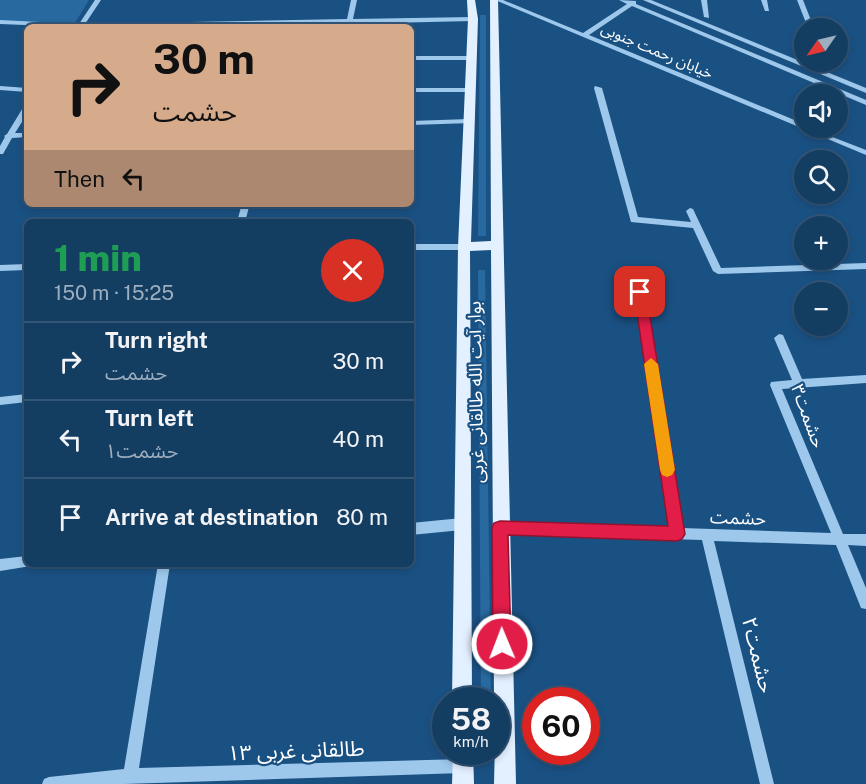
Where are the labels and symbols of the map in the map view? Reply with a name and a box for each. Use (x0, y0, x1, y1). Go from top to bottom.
north arrow (794, 18, 848, 72)
street label: خیابان رحمت جنوبی (598, 19, 716, 83)
pin (614, 266, 665, 317)
street label: بوار آیت الله طالقانی غربی (463, 301, 489, 483)
street label: حشمت۳ (787, 381, 830, 451)
street label: حشمت (710, 506, 766, 529)
position arrow (470, 612, 534, 676)
street label: حشمت۲ (737, 614, 780, 695)
speed limit sign: 60 (522, 687, 600, 765)
street label: طالقانی غربی ۱۳ (227, 736, 365, 765)

